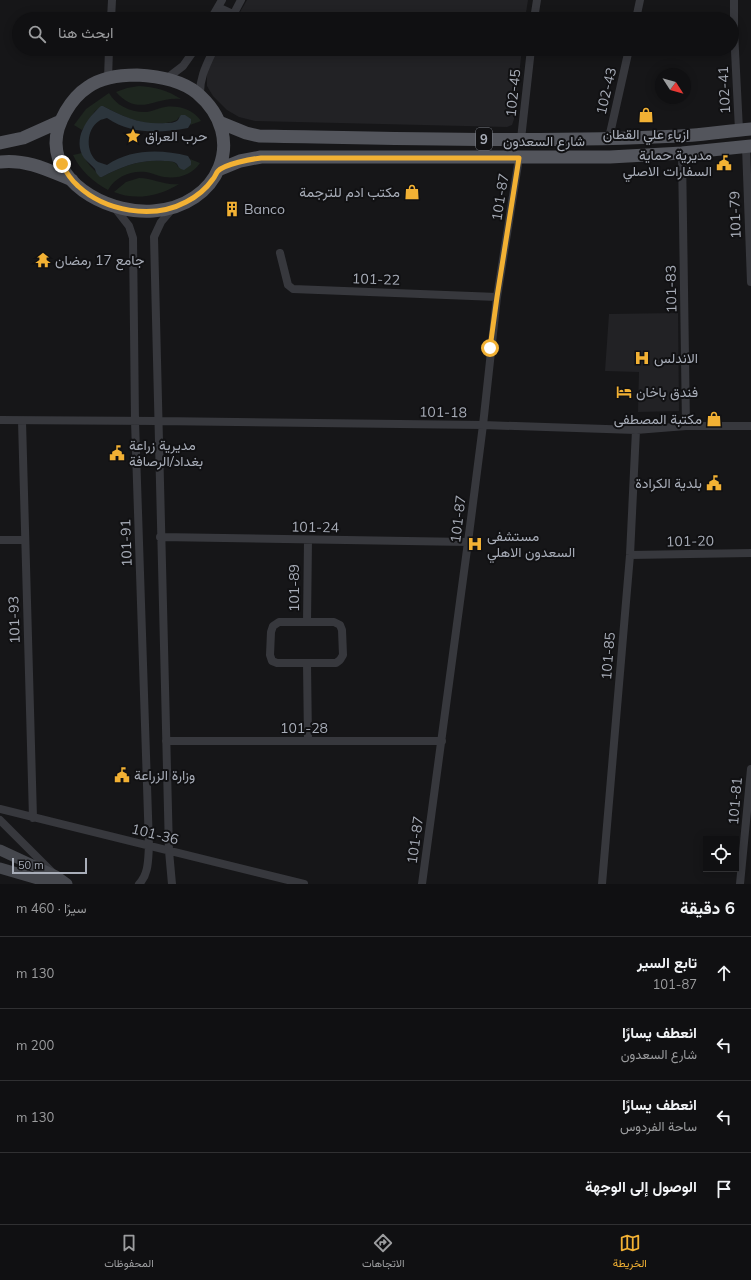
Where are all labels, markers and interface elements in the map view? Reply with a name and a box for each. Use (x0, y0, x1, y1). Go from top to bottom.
search box (12, 12, 739, 56)
icon: search (26, 23, 48, 45)
text: ابحث هنا (58, 23, 113, 42)
street label: 102-43 (592, 66, 620, 116)
street label: 102-41 (714, 66, 734, 114)
street label: 102-45 (502, 68, 524, 118)
north arrow (655, 68, 691, 104)
shop icon: ازياء علي القطان (637, 106, 655, 124)
place label: ازياء علي القطان (603, 125, 689, 146)
place icon: حرب العراق (124, 127, 142, 145)
place label: حرب العراق (145, 127, 207, 145)
road number: 9 (476, 128, 492, 150)
street label: شارع السعدون (503, 132, 585, 152)
place label: مديرية حماية السفارات الاصلي (623, 146, 712, 183)
public building icon: مديرية حماية السفارات الاصلي (715, 154, 733, 172)
route end (53, 155, 71, 173)
street label: 101-87 (487, 172, 513, 222)
place label: مكتب ادم للترجمة (299, 183, 400, 201)
shop icon: مكتب ادم للترجمة (403, 183, 421, 201)
street label: 101-79 (725, 191, 745, 239)
building icon: Banco (223, 200, 241, 218)
place label: Banco (244, 200, 285, 218)
temple icon: جامع 17 رمضان (34, 251, 52, 269)
place label: جامع 17 رمضان (55, 251, 144, 271)
street label: 101-83 (662, 265, 680, 313)
street label: 101-22 (352, 269, 400, 289)
route start (481, 339, 499, 357)
hospital icon: الاندلس (633, 349, 651, 367)
place label: الاندلس (654, 349, 698, 367)
hotel icon: فندق باخان (615, 383, 633, 401)
place label: فندق باخان (636, 383, 698, 401)
street label: 101-18 (419, 403, 467, 421)
place label: مكتبة المصطفى (614, 410, 702, 428)
shop icon: مكتبة المصطفى (705, 410, 723, 428)
place label: مديرية زراعة بغداد/الرصافة (129, 436, 203, 470)
public building icon: مديرية زراعة بغداد/الرصافة (108, 444, 126, 462)
place label: بلدية الكرادة (635, 474, 702, 492)
public building icon: بلدية الكرادة (705, 474, 723, 492)
street label: 101-87 (446, 494, 470, 544)
street label: 101-24 (291, 518, 340, 536)
street label: 101-91 (116, 519, 136, 567)
place label: مستشفى السعدون الاهلي (487, 527, 575, 564)
street label: 101-20 (666, 532, 714, 550)
hospital icon: مستشفى السعدون الاهلي (466, 535, 484, 553)
street label: 101-89 (285, 564, 303, 612)
street label: 101-93 (4, 596, 24, 644)
street label: 101-85 (597, 631, 619, 681)
street label: 101-28 (280, 719, 328, 737)
public building icon: وزارة الزراعة (113, 766, 131, 784)
place label: وزارة الزراعة (134, 766, 195, 784)
street label: 101-81 (724, 776, 746, 826)
street label: 101-87 (403, 815, 427, 865)
street label: 101-36 (130, 819, 180, 849)
map controls (703, 836, 739, 872)
button: locate (703, 836, 739, 872)
scale bar (12, 856, 87, 875)
text: 50 m (18, 858, 44, 872)
text: 6 دقيقة (680, 897, 735, 918)
text: سيرًا · 460 m (16, 900, 87, 916)
text: تابع السير (637, 953, 697, 972)
icon: ahead (713, 962, 735, 984)
text: 130 m (16, 965, 54, 981)
text: 101-87 (652, 976, 697, 992)
text: انعطف يسارًا (622, 1023, 697, 1042)
icon: left (713, 1034, 735, 1056)
text: 200 m (16, 1037, 54, 1053)
text: شارع السعدون (621, 1046, 697, 1062)
text: انعطف يسارًا (622, 1095, 697, 1114)
icon: left (713, 1106, 735, 1128)
text: 130 m (16, 1109, 54, 1125)
text: ساحة الفردوس (620, 1118, 697, 1134)
text: الوصول إلى الوجهة (585, 1177, 697, 1196)
icon: arrive (713, 1178, 735, 1200)
tab: المحفوظات (104, 1232, 154, 1273)
tab: الاتجاهات (362, 1232, 405, 1273)
tab: الخريطة (613, 1232, 647, 1273)

